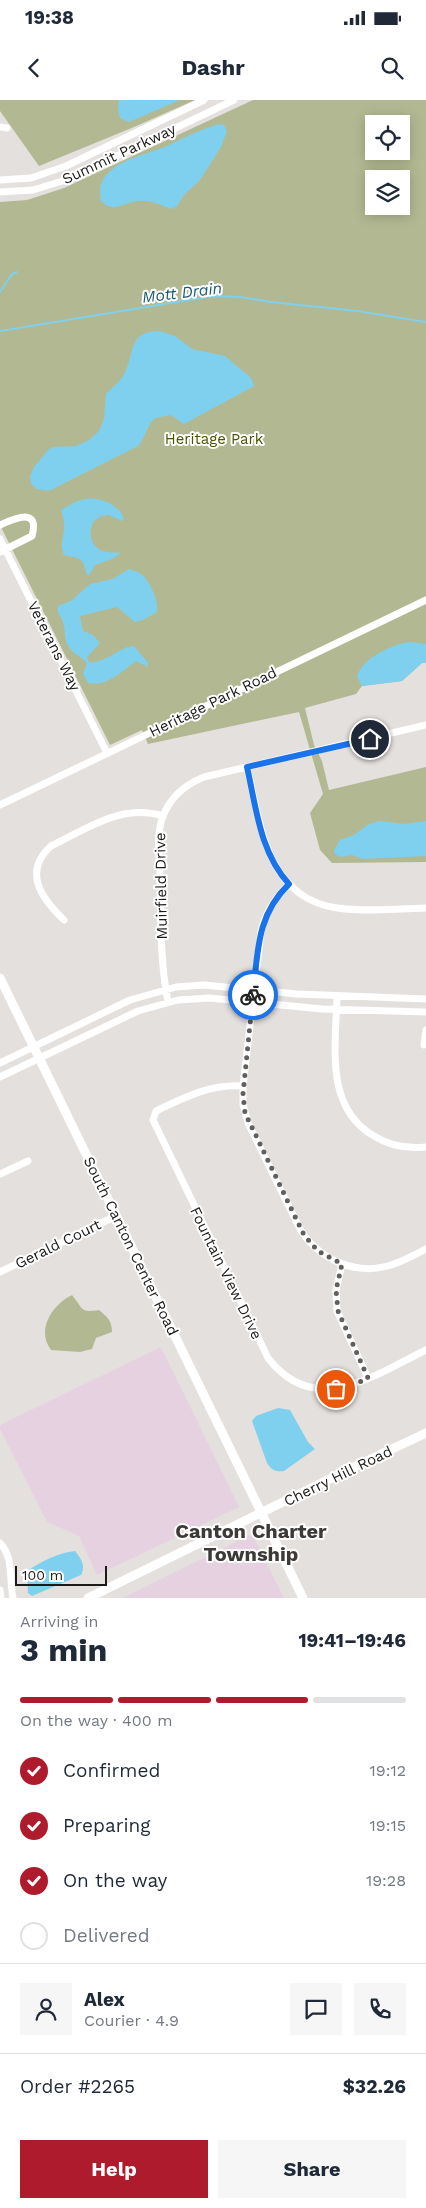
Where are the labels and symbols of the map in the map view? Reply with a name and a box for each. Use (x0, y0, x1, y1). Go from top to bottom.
street label: Summit Parkway (59, 120, 179, 188)
water label: Mott Drain (141, 278, 223, 307)
park label: Heritage Park (165, 430, 264, 448)
street label: Veterans Way (24, 598, 84, 694)
street label: Heritage Park Road (146, 663, 280, 741)
pin (349, 718, 391, 760)
street label: Muirfield Drive (151, 832, 171, 940)
courier (228, 970, 278, 1020)
street label: South Canton Center Road (80, 1154, 182, 1338)
street label: Fountain View Drive (186, 1204, 266, 1342)
street label: Gerald Court (12, 1215, 105, 1273)
pin (315, 1368, 357, 1410)
street label: Cherry Hill Road (281, 1442, 395, 1510)
district label: Canton Charter Township (175, 1519, 327, 1566)
scale bar (15, 1563, 108, 1586)

